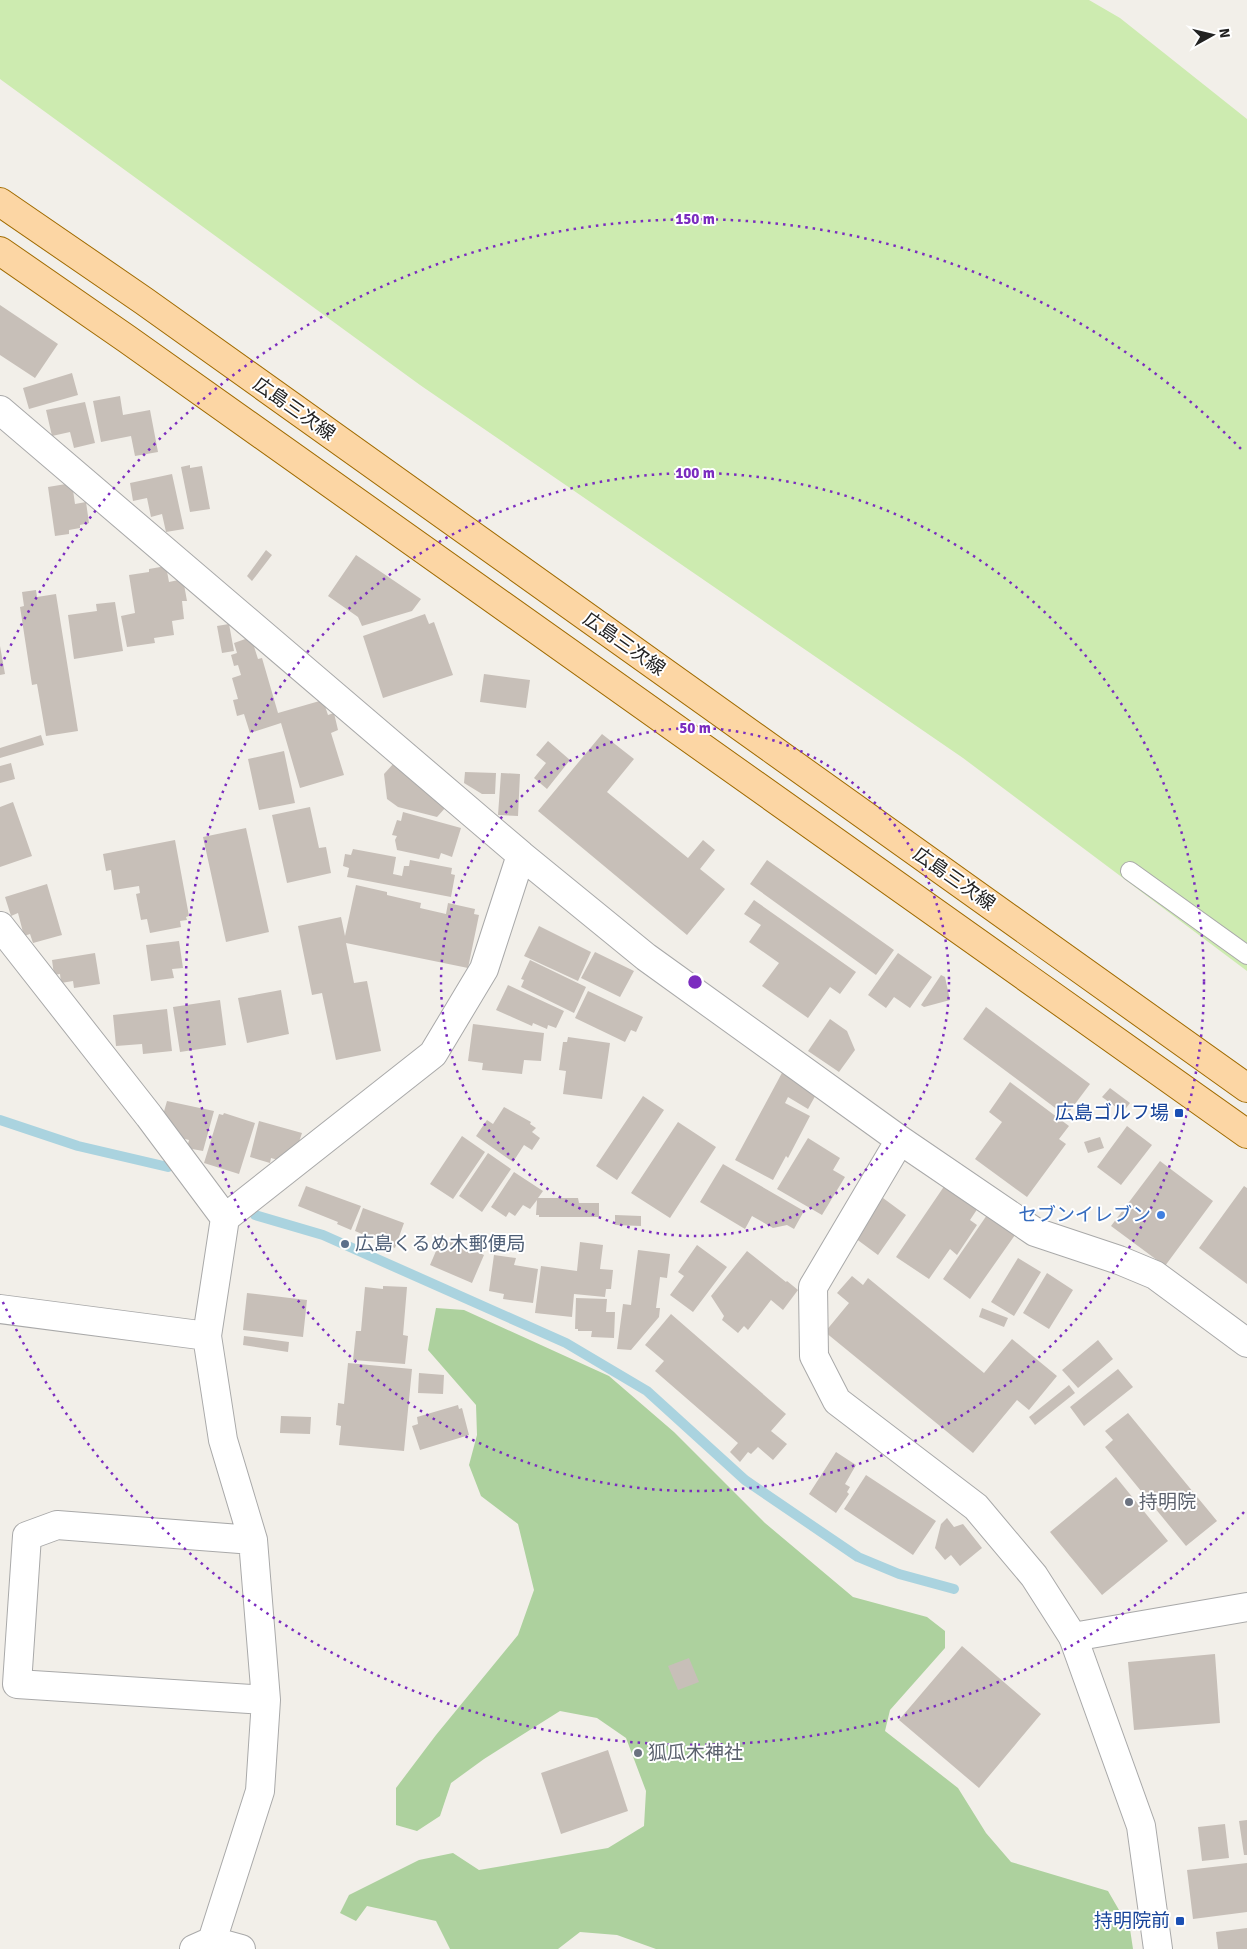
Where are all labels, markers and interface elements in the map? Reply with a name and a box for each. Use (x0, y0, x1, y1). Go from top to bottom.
north arrow (1187, 10, 1237, 60)
text: N (1215, 27, 1233, 39)
text: 150 m (675, 210, 715, 228)
street label: 広島三次線 (248, 372, 340, 446)
text: 100 m (675, 464, 715, 482)
street label: 広島三次線 (578, 607, 670, 681)
text: 50 m (679, 719, 711, 737)
street label: 広島三次線 (908, 842, 1000, 916)
centre of rings (686, 973, 704, 991)
place label: 広島ゴルフ場 (1055, 1101, 1169, 1125)
marker: 広島ゴルフ場 (1173, 1107, 1185, 1119)
place label: セブンイレブン (1018, 1203, 1151, 1227)
marker: セブンイレブン (1155, 1209, 1167, 1221)
place label: 広島くるめ木郵便局 (355, 1232, 526, 1256)
marker: 広島くるめ木郵便局 (339, 1238, 351, 1250)
place label: 持明院 (1139, 1490, 1196, 1514)
marker: 持明院 (1123, 1496, 1135, 1508)
place label: 狐瓜木神社 (648, 1741, 743, 1765)
marker: 狐瓜木神社 (632, 1747, 644, 1759)
place label: 持明院前 (1094, 1909, 1170, 1933)
marker: 持明院前 (1174, 1915, 1186, 1927)

